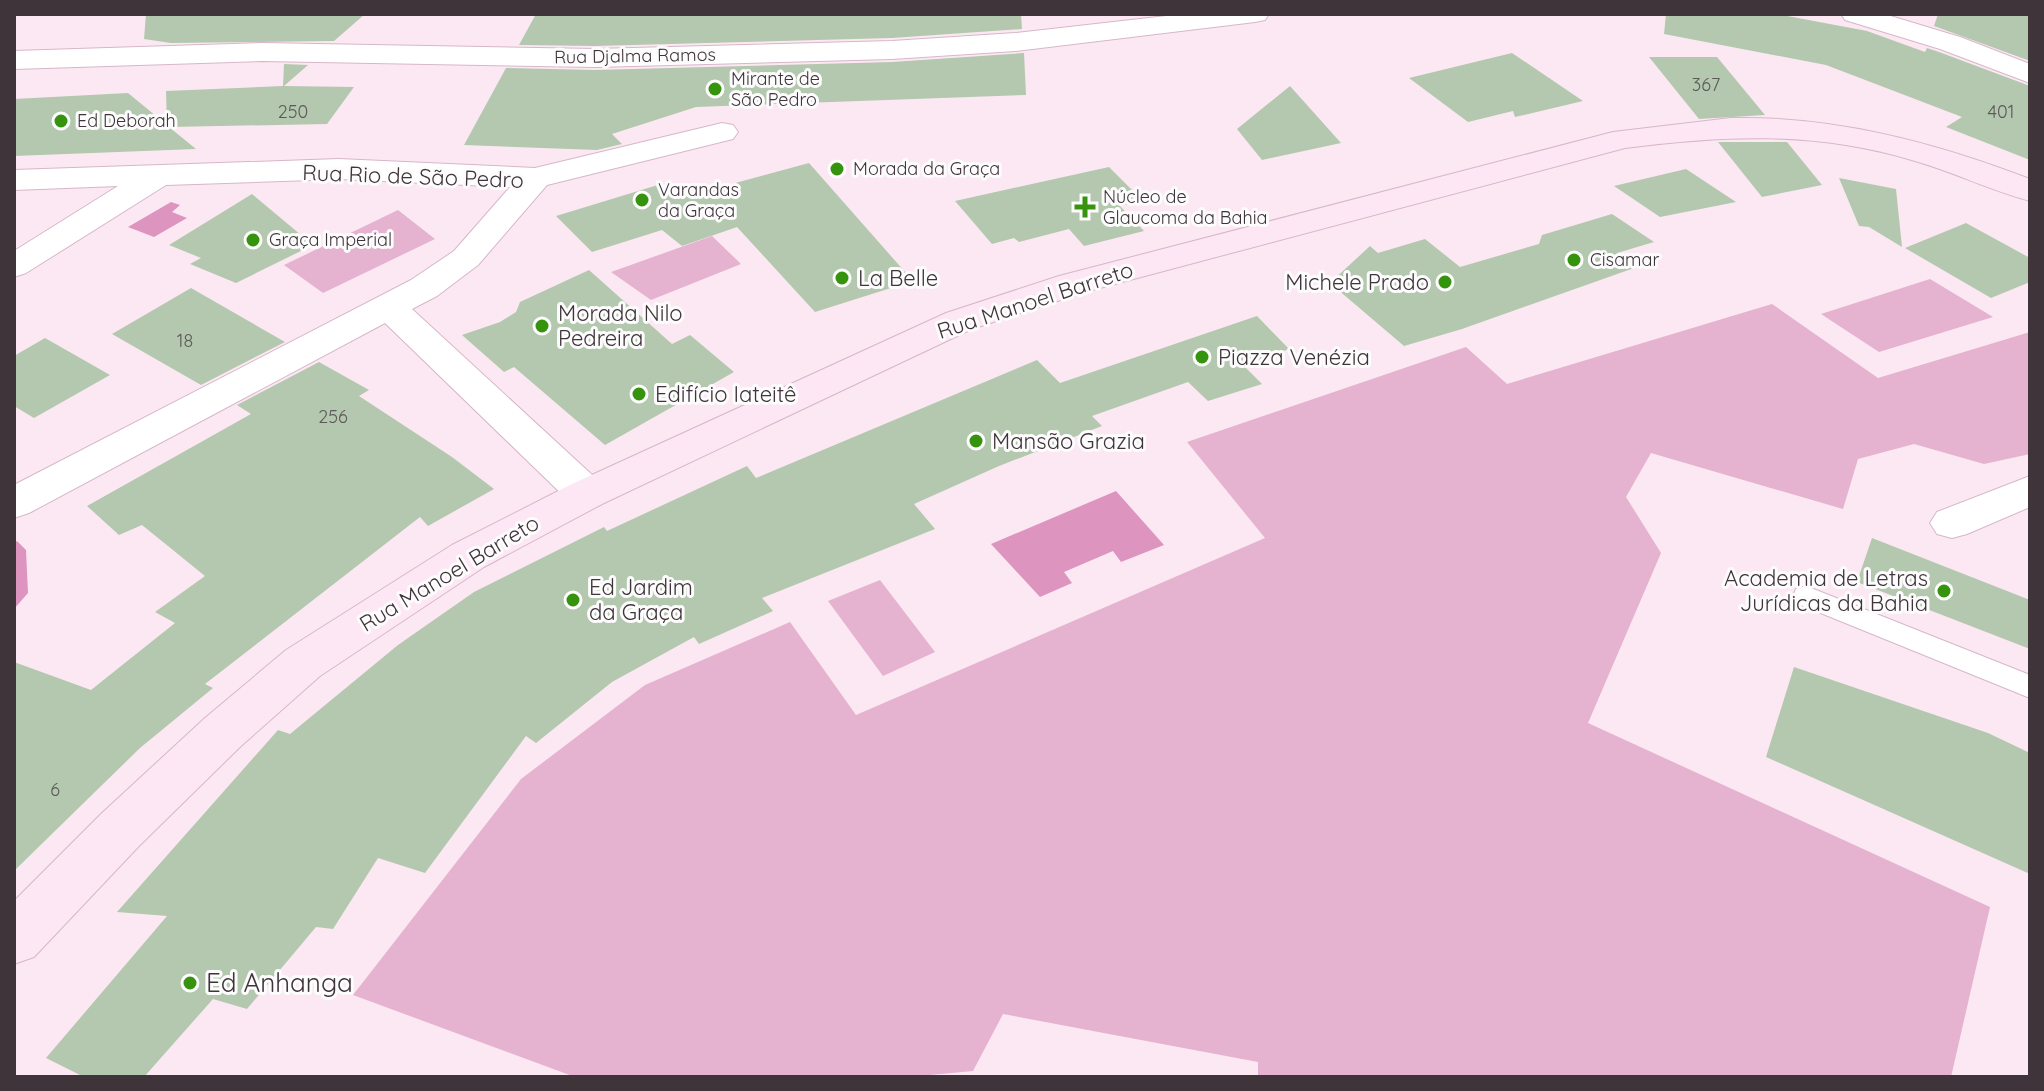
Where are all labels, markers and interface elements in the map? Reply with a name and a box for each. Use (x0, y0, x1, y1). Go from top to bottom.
street label: Rua Djalma Ramos (554, 43, 716, 68)
place label: Mirante de São Pedro (731, 67, 820, 111)
house number: 367 (1692, 73, 1720, 96)
marker: Mirante de São Pedro (706, 80, 724, 98)
house number: 250 (278, 100, 308, 123)
house number: 401 (1988, 100, 2014, 123)
place label: Ed Deborah (77, 109, 176, 132)
marker: Ed Deborah (52, 112, 70, 130)
place label: Morada da Graça (853, 157, 1000, 180)
street label: Rua Rio de São Pedro (302, 158, 524, 194)
marker: Morada da Graça (828, 160, 846, 178)
place label: Varandas da Graça (658, 178, 739, 222)
place label: Núcleo de Glaucoma da Bahia (1103, 185, 1267, 229)
marker: Varandas da Graça (633, 191, 651, 209)
marker: Núcleo de Glaucoma da Bahia (1074, 196, 1096, 218)
place label: Graça Imperial (269, 228, 392, 251)
marker: Graça Imperial (244, 231, 262, 249)
place label: Cisamar (1590, 248, 1659, 271)
marker: Cisamar (1565, 251, 1583, 269)
street label: Rua Manoel Barreto (933, 255, 1137, 345)
place label: La Belle (858, 264, 938, 292)
place label: Michele Prado (1285, 268, 1429, 296)
marker: La Belle (833, 269, 851, 287)
marker: Michele Prado (1436, 273, 1454, 291)
place label: Morada Nilo Pedreira (558, 299, 683, 352)
marker: Morada Nilo Pedreira (533, 317, 551, 335)
house number: 18 (177, 329, 193, 352)
place label: Piazza Venézia (1218, 343, 1370, 371)
marker: Piazza Venézia (1193, 348, 1211, 366)
place label: Edifício Iateitê (655, 380, 797, 408)
marker: Edifício Iateitê (630, 385, 648, 403)
house number: 256 (318, 405, 348, 428)
place label: Mansão Grazia (992, 427, 1145, 455)
marker: Mansão Grazia (967, 432, 985, 450)
street label: Rua Manoel Barreto (354, 508, 544, 638)
place label: Academia de Letras Jurídicas da Bahia (1724, 564, 1928, 617)
place label: Ed Jardim da Graça (589, 573, 693, 626)
marker: Academia de Letras Jurídicas da Bahia (1935, 582, 1953, 600)
marker: Ed Jardim da Graça (564, 591, 582, 609)
house number: 6 (50, 778, 60, 801)
place label: Ed Anhanga (206, 966, 353, 999)
marker: Ed Anhanga (181, 974, 199, 992)

